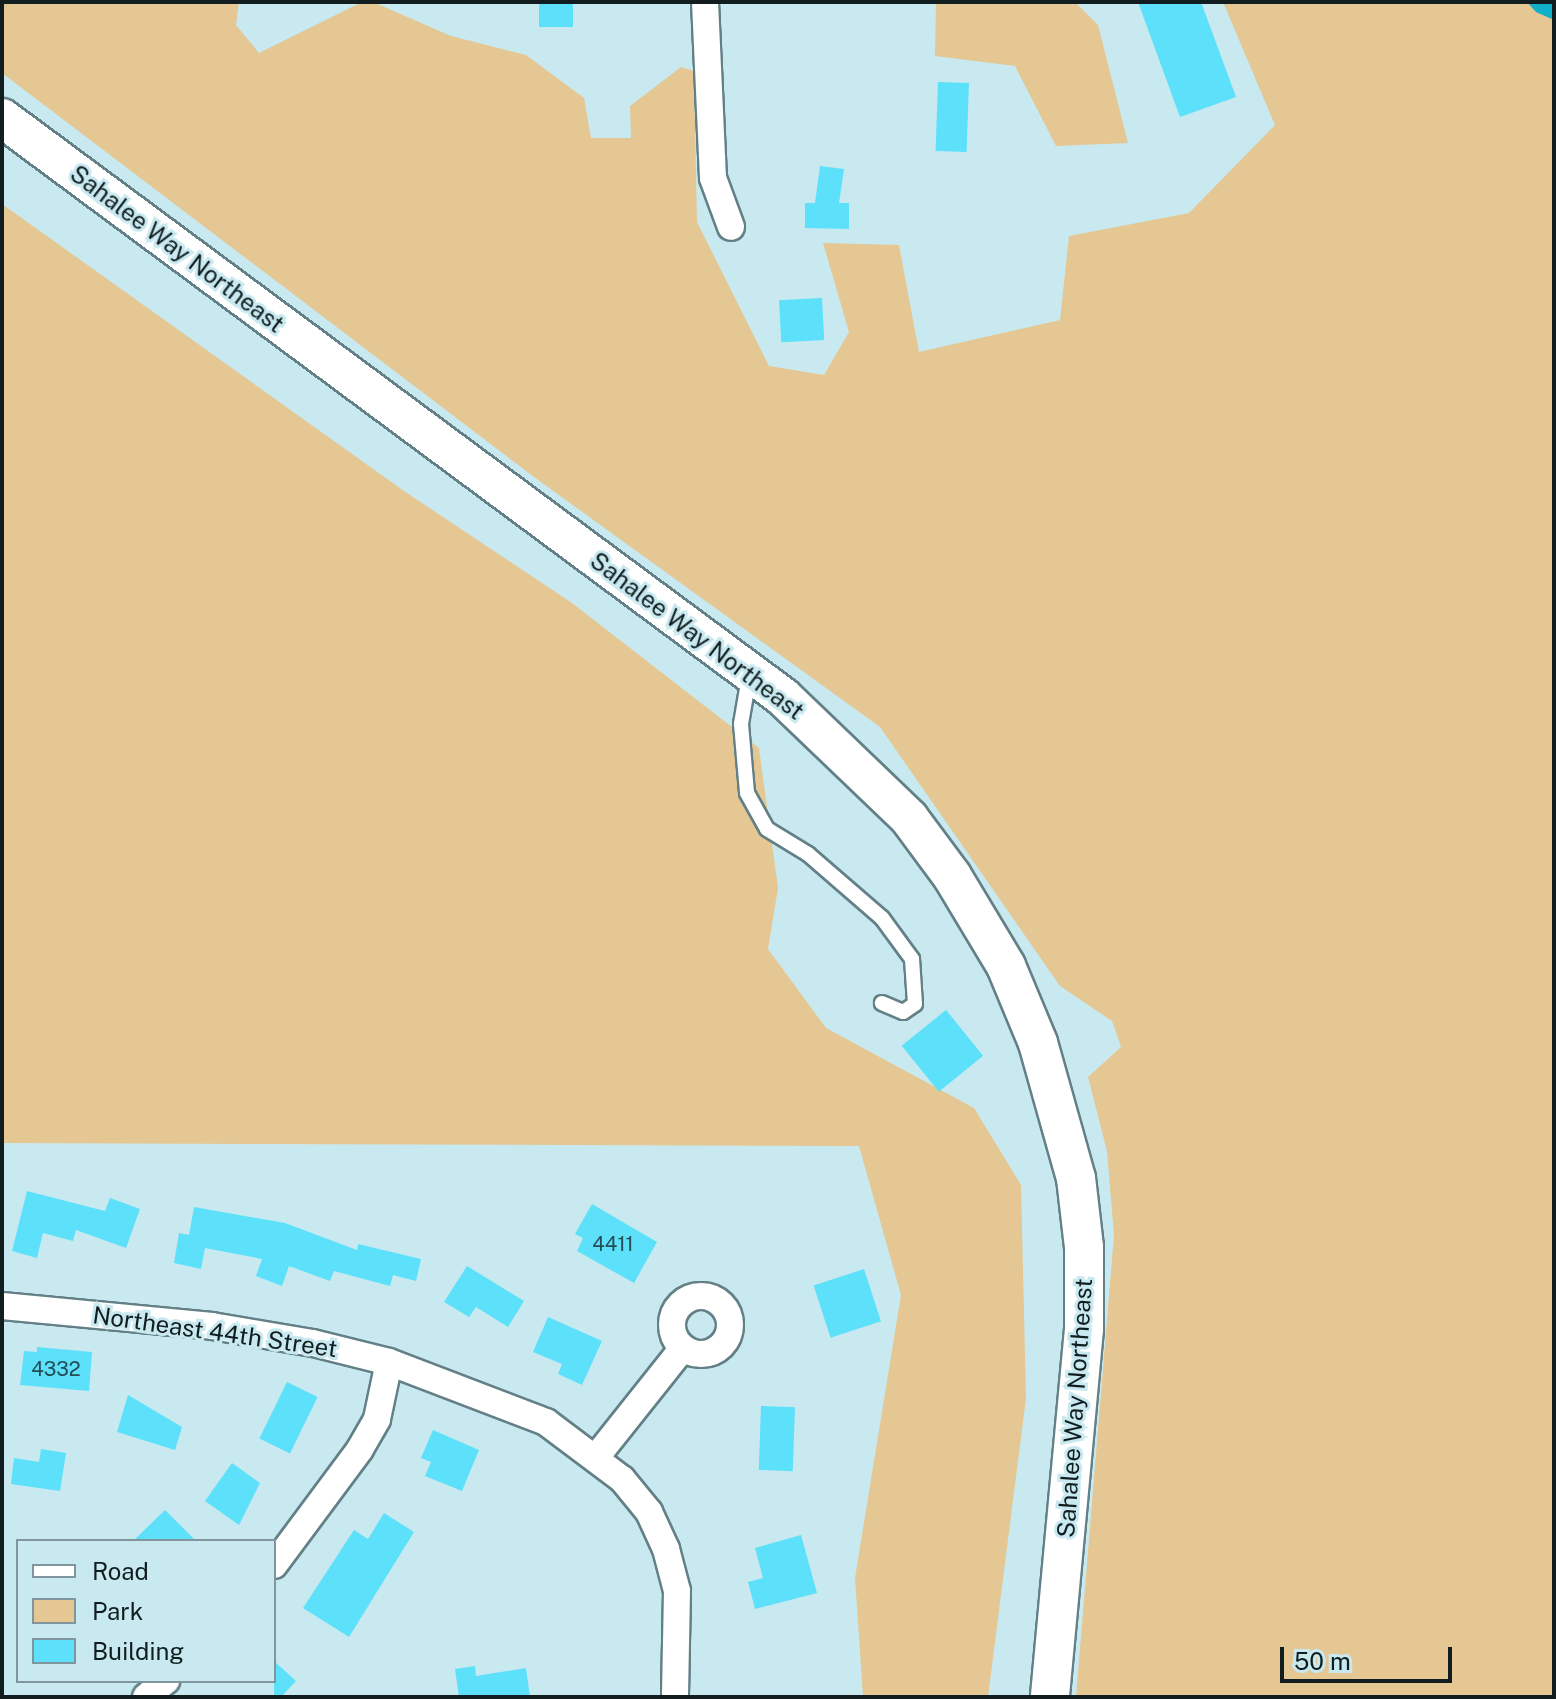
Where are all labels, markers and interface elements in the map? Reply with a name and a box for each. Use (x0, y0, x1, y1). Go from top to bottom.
street label: Sahalee Way Northeast (64, 159, 290, 339)
street label: Sahalee Way Northeast (584, 546, 810, 726)
house number: 4411 (592, 1232, 634, 1256)
street label: Sahalee Way Northeast (1052, 1277, 1098, 1539)
street label: Northeast 44th Street (91, 1301, 339, 1363)
house number: 4332 (31, 1357, 81, 1381)
legend (16, 1539, 276, 1683)
text: Road (92, 1557, 149, 1585)
text: Park (92, 1597, 143, 1625)
scale bar (1284, 1631, 1456, 1681)
text: Building (92, 1637, 184, 1665)
text: 50 m (1294, 1647, 1351, 1675)

